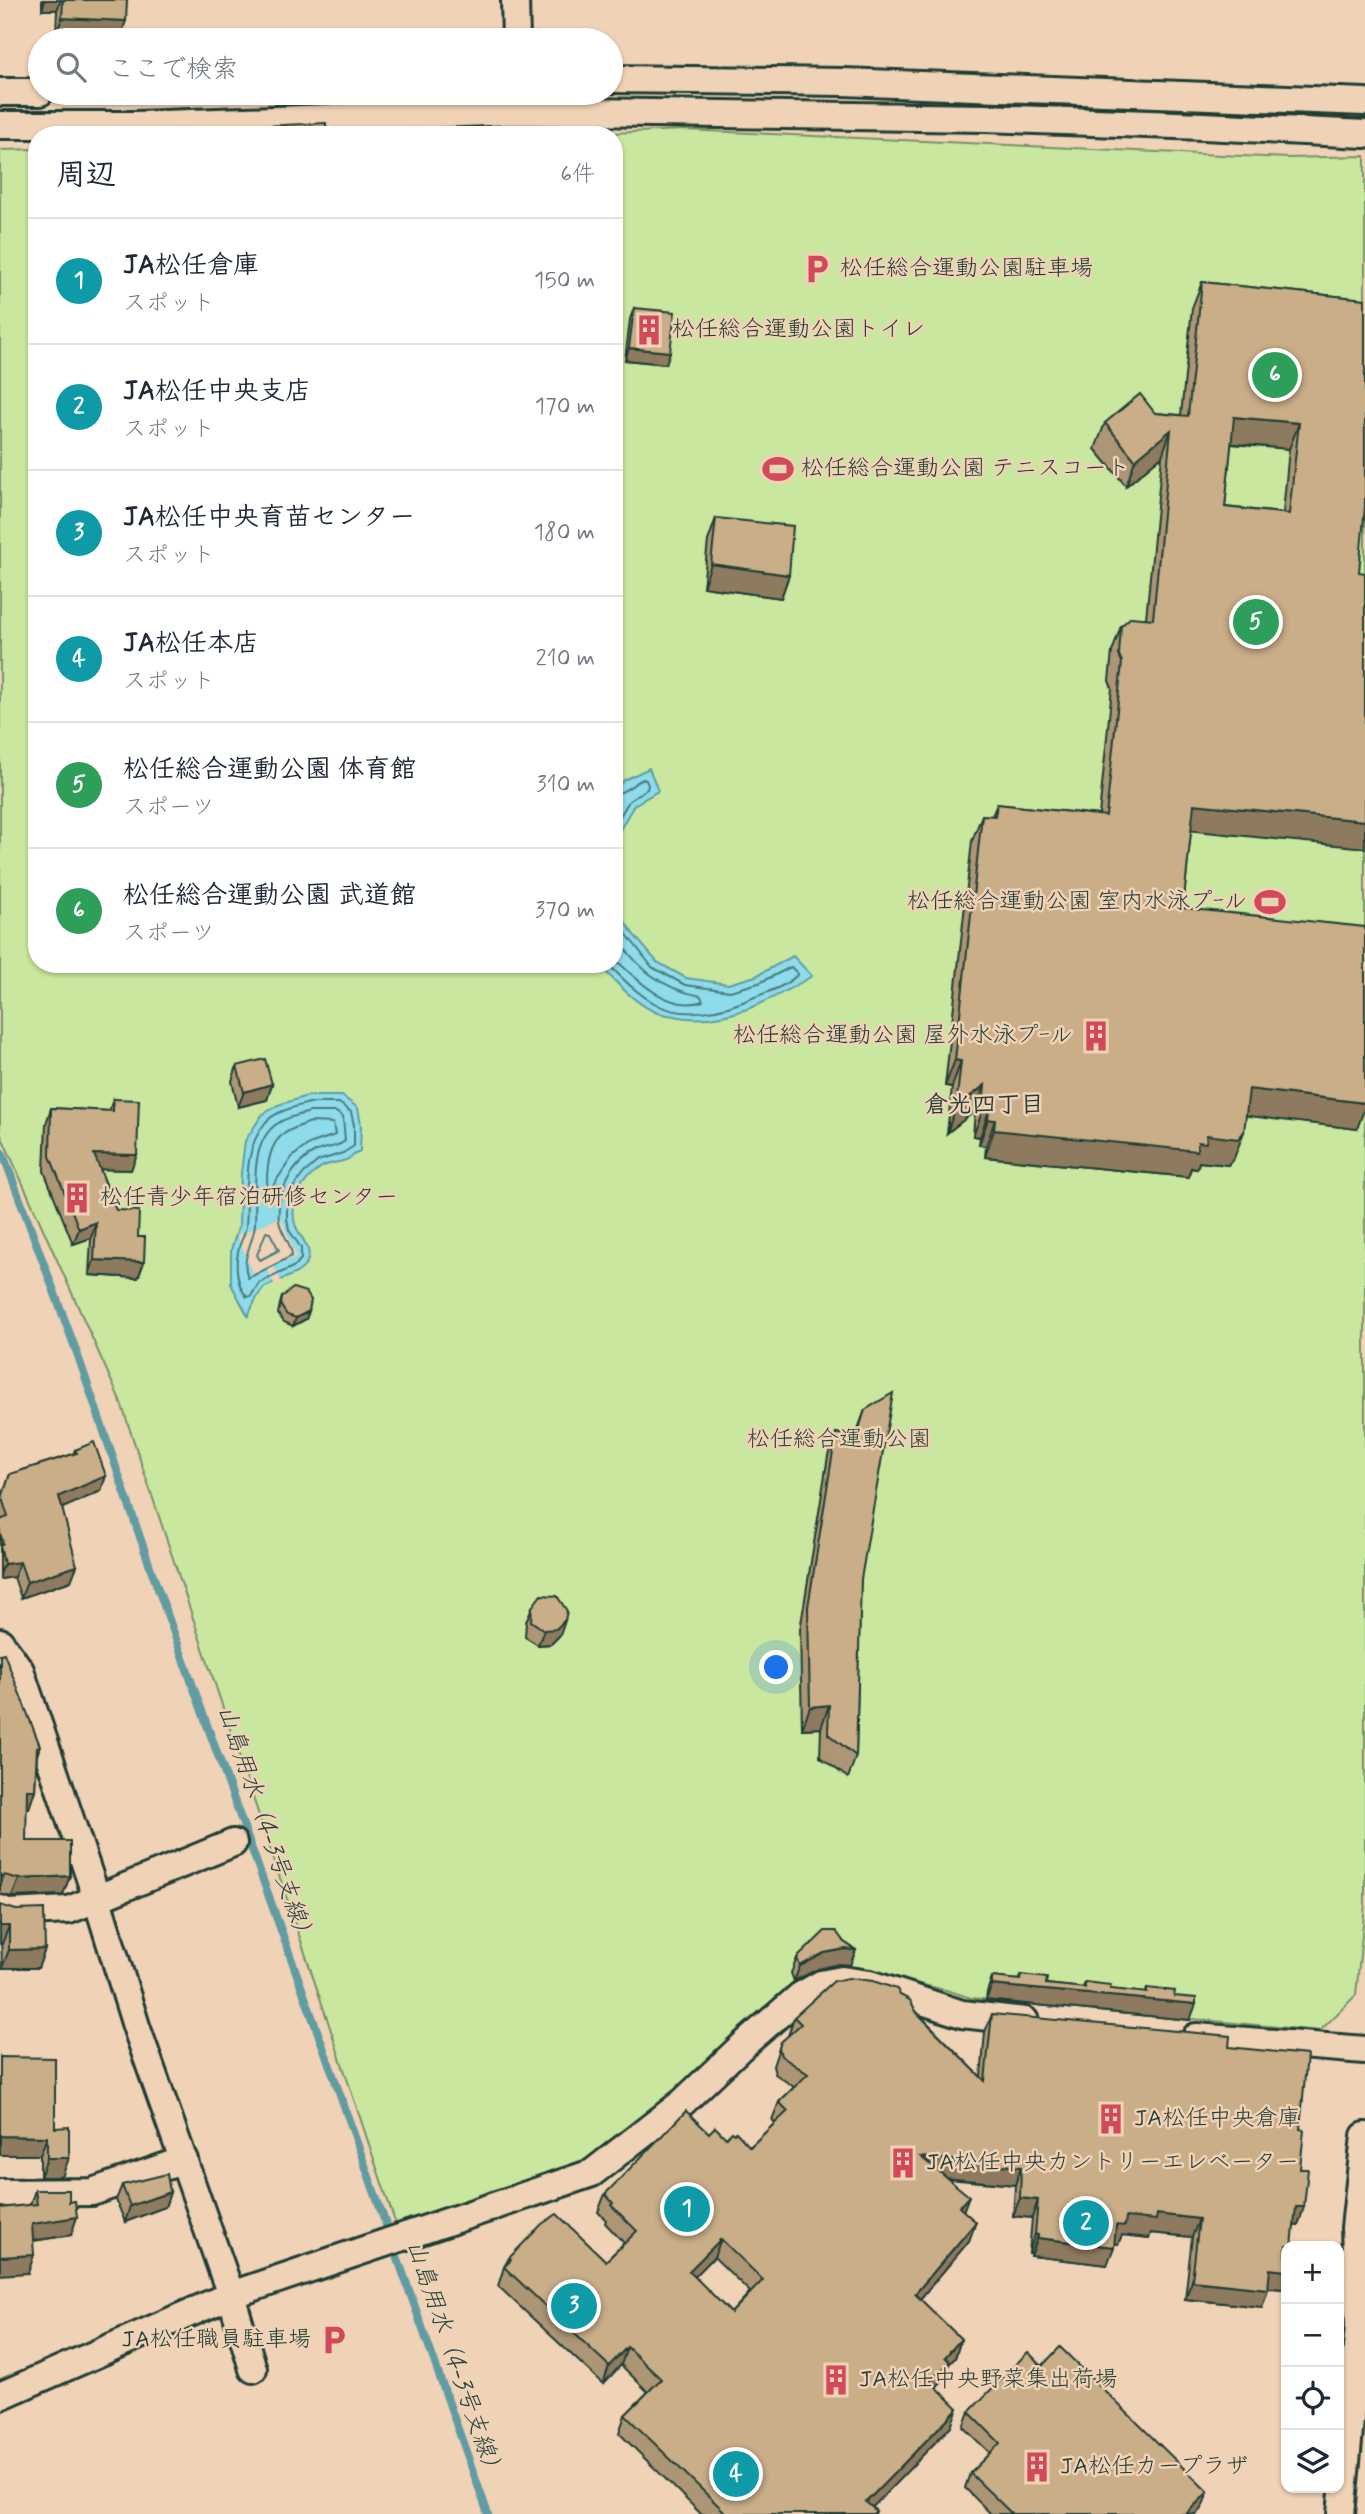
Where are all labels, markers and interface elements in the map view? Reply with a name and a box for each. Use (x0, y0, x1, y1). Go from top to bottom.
search box (28, 28, 623, 105)
icon: search (52, 48, 90, 86)
text: ここで検索 (108, 53, 238, 87)
text: 周辺 (56, 156, 116, 195)
text: 6件 (560, 160, 595, 190)
text: JA松任倉庫 (123, 249, 259, 283)
parking icon: 松任総合運動公園駐車場 (800, 252, 834, 286)
place label: 松任総合運動公園駐車場 (840, 254, 1093, 284)
text: 1 (74, 266, 84, 296)
text: 150 m (534, 266, 595, 296)
text: スポット (123, 289, 215, 319)
building icon: 松任総合運動公園トイレ (632, 313, 666, 347)
place label: 松任総合運動公園トイレ (672, 315, 925, 345)
pin: 6 (1252, 349, 1298, 401)
text: JA松任中央支店 (123, 375, 311, 409)
text: 2 (73, 392, 85, 422)
text: 170 m (535, 392, 595, 422)
text: スポット (123, 415, 215, 445)
sports icon: 松任総合運動公園 テニスコート (761, 452, 795, 486)
place label: 松任総合運動公園 テニスコート (801, 454, 1130, 484)
text: JA松任中央育苗センター (123, 501, 415, 535)
text: 3 (74, 518, 84, 548)
text: 180 m (534, 518, 595, 548)
text: スポット (123, 541, 215, 571)
pin: 5 (1233, 596, 1279, 648)
text: JA松任本店 (123, 627, 259, 661)
text: 4 (72, 644, 86, 674)
text: 210 m (535, 644, 595, 674)
text: スポット (123, 667, 215, 697)
text: 松任総合運動公園 体育館 (123, 753, 416, 787)
text: 5 (72, 770, 86, 800)
text: 310 m (536, 770, 595, 800)
text: スポーツ (123, 793, 215, 823)
text: 松任総合運動公園 武道館 (123, 879, 416, 913)
sports icon: 松任総合運動公園 室内水泳プｰル (1253, 885, 1287, 919)
place label: 松任総合運動公園 室内水泳プｰル (907, 887, 1247, 917)
text: 6 (73, 896, 85, 926)
text: 370 m (535, 896, 595, 926)
text: スポーツ (123, 919, 215, 949)
building icon: 松任総合運動公園 屋外水泳プｰル (1079, 1019, 1113, 1053)
place label: 松任総合運動公園 屋外水泳プｰル (733, 1021, 1073, 1051)
district label: 倉光四丁目 (924, 1090, 1044, 1121)
building icon: 松任青少年宿泊研修センター (60, 1181, 94, 1215)
place label: 松任青少年宿泊研修センター (100, 1183, 398, 1213)
park label: 松任総合運動公園 (747, 1425, 931, 1455)
your location (759, 1650, 793, 1684)
water label: 山島用水（4-3号支線） (209, 1701, 321, 1949)
building icon: JA松任中央倉庫 (1094, 2102, 1128, 2136)
place label: JA松任中央倉庫 (1134, 2104, 1300, 2134)
building icon: JA松任中央カントリーエレベーター (886, 2146, 920, 2180)
place label: JA松任中央カントリーエレベーター (926, 2148, 1299, 2178)
pin: 1 (664, 2183, 710, 2235)
pin: 2 (1063, 2197, 1109, 2249)
water label: 山島用水（4-3号支線） (398, 2236, 510, 2484)
map controls (1281, 2241, 1344, 2493)
button: + (1281, 2241, 1344, 2304)
pin: 3 (551, 2280, 597, 2332)
button: − (1281, 2304, 1344, 2367)
parking icon: JA松任職員駐車場 (317, 2323, 351, 2357)
place label: JA松任職員駐車場 (122, 2325, 311, 2355)
building icon: JA松任中央野菜集出荷場 (819, 2363, 853, 2397)
place label: JA松任中央野菜集出荷場 (859, 2365, 1117, 2395)
button: locate (1281, 2367, 1344, 2430)
button: layers (1281, 2430, 1344, 2493)
pin: 4 (713, 2448, 759, 2500)
building icon: JA松任カープラザ (1020, 2450, 1054, 2484)
place label: JA松任カープラザ (1060, 2452, 1249, 2482)

